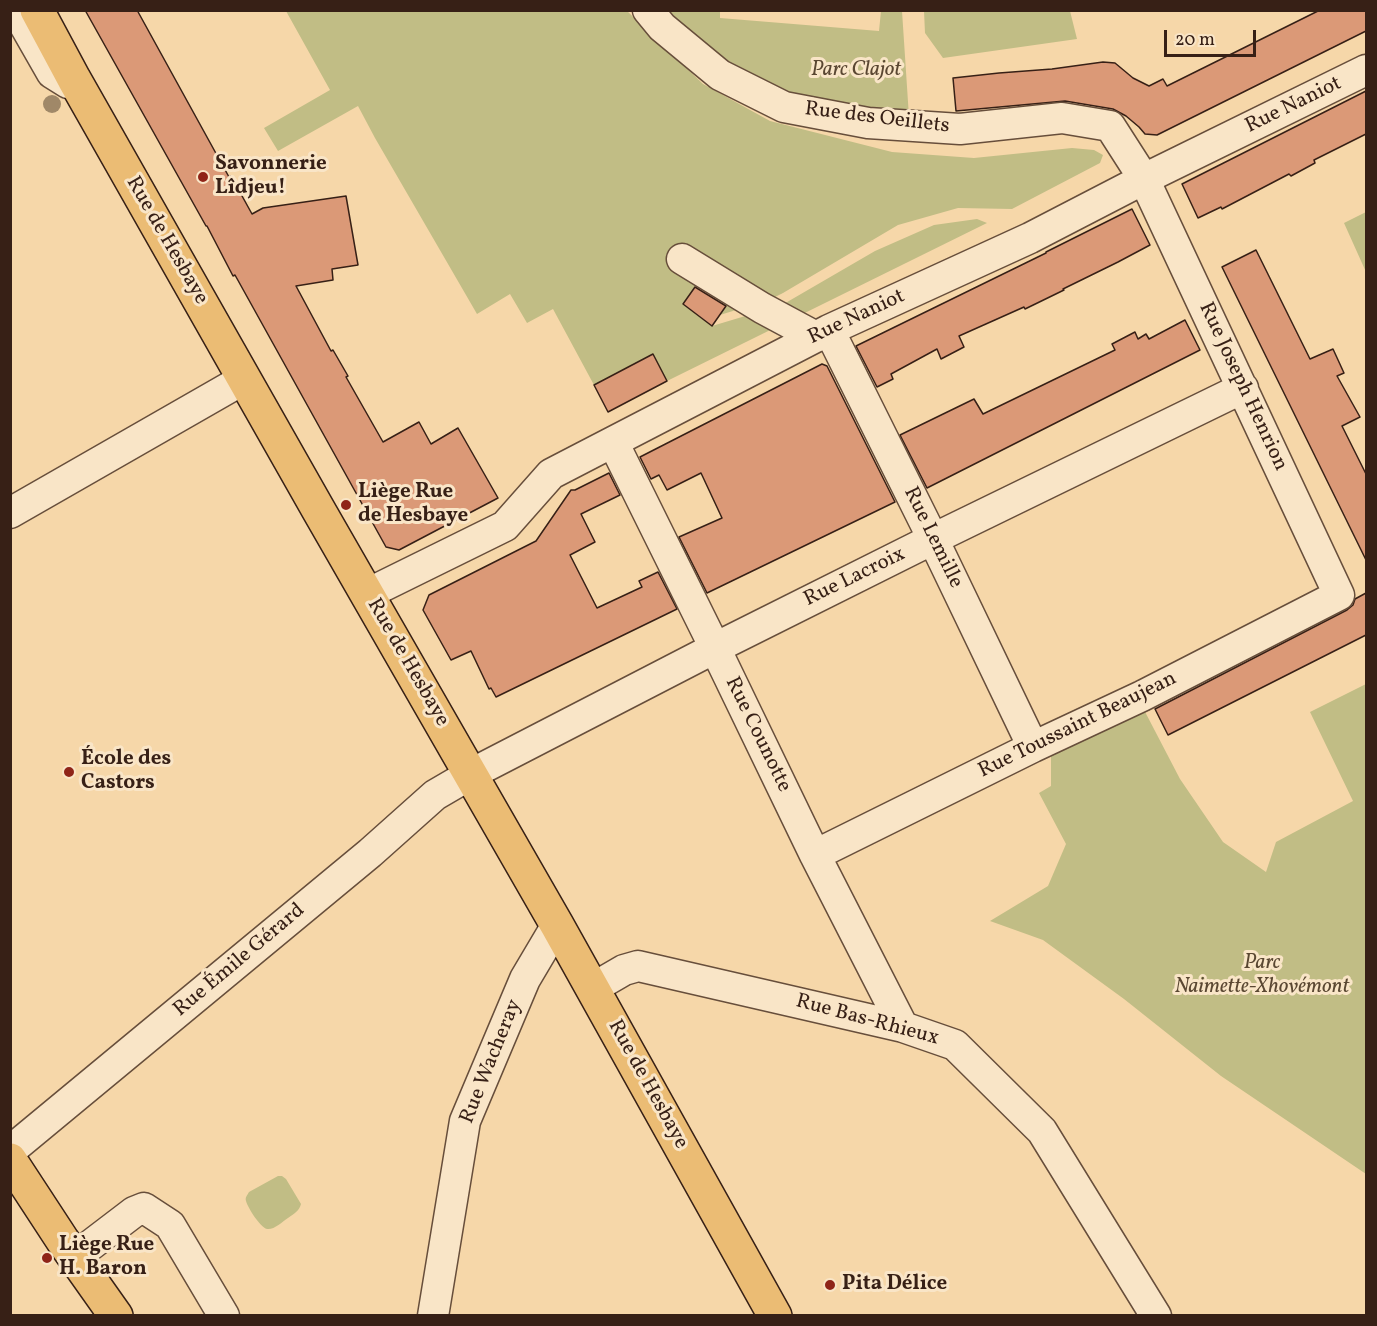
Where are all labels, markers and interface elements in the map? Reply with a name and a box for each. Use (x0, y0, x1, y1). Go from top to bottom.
scale bar (1167, 18, 1258, 56)
text: 20 m (1175, 28, 1215, 53)
park label: Parc Clajot (811, 58, 901, 84)
street label: Rue Naniot (1242, 72, 1346, 140)
street label: Rue des Oeillets (803, 98, 951, 140)
place label: Savonnerie Lîdjeu! (215, 152, 327, 202)
marker: Savonnerie Lîdjeu! (196, 170, 210, 184)
street label: Rue de Hesbaye (119, 173, 213, 309)
street label: Rue Naniot (805, 285, 909, 351)
street label: Rue Joseph Henrion (1192, 299, 1292, 475)
place label: Liège Rue de Hesbaye (358, 480, 468, 530)
street label: Rue Lemille (897, 483, 967, 593)
marker: Liège Rue de Hesbaye (339, 498, 353, 512)
street label: Rue Lacroix (800, 543, 910, 613)
street label: Rue de Hesbaye (360, 595, 454, 731)
street label: Rue Toussaint Beaujean (975, 667, 1181, 785)
street label: Rue Counotte (718, 673, 796, 797)
place label: École des Castors (81, 747, 171, 797)
marker: École des Castors (62, 765, 76, 779)
street label: Rue Émile Gérard (169, 899, 311, 1023)
park label: Parc Naimette-Xhovémont (1175, 951, 1349, 1001)
street label: Rue Bas-Rhieux (793, 990, 941, 1052)
street label: Rue Wacheray (456, 996, 528, 1128)
street label: Rue de Hesbaye (601, 1016, 693, 1154)
place label: Liège Rue H. Baron (59, 1233, 154, 1283)
marker: Liège Rue H. Baron (40, 1251, 54, 1265)
place label: Pita Délice (842, 1272, 947, 1298)
marker: Pita Délice (823, 1278, 837, 1292)

